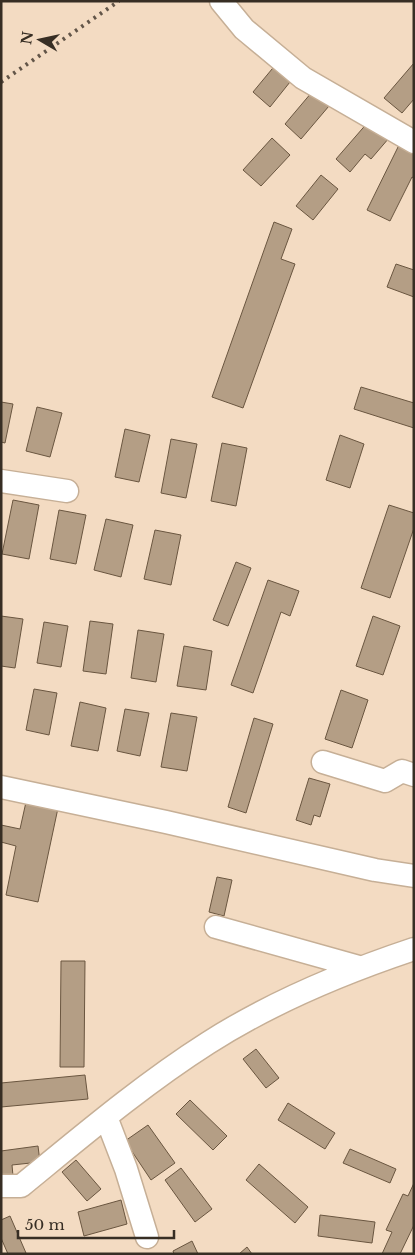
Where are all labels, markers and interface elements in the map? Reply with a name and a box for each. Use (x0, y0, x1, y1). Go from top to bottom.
north arrow (15, 15, 65, 65)
text: N (17, 30, 37, 46)
scale bar (18, 1208, 174, 1240)
text: 50 m (25, 1215, 65, 1234)

